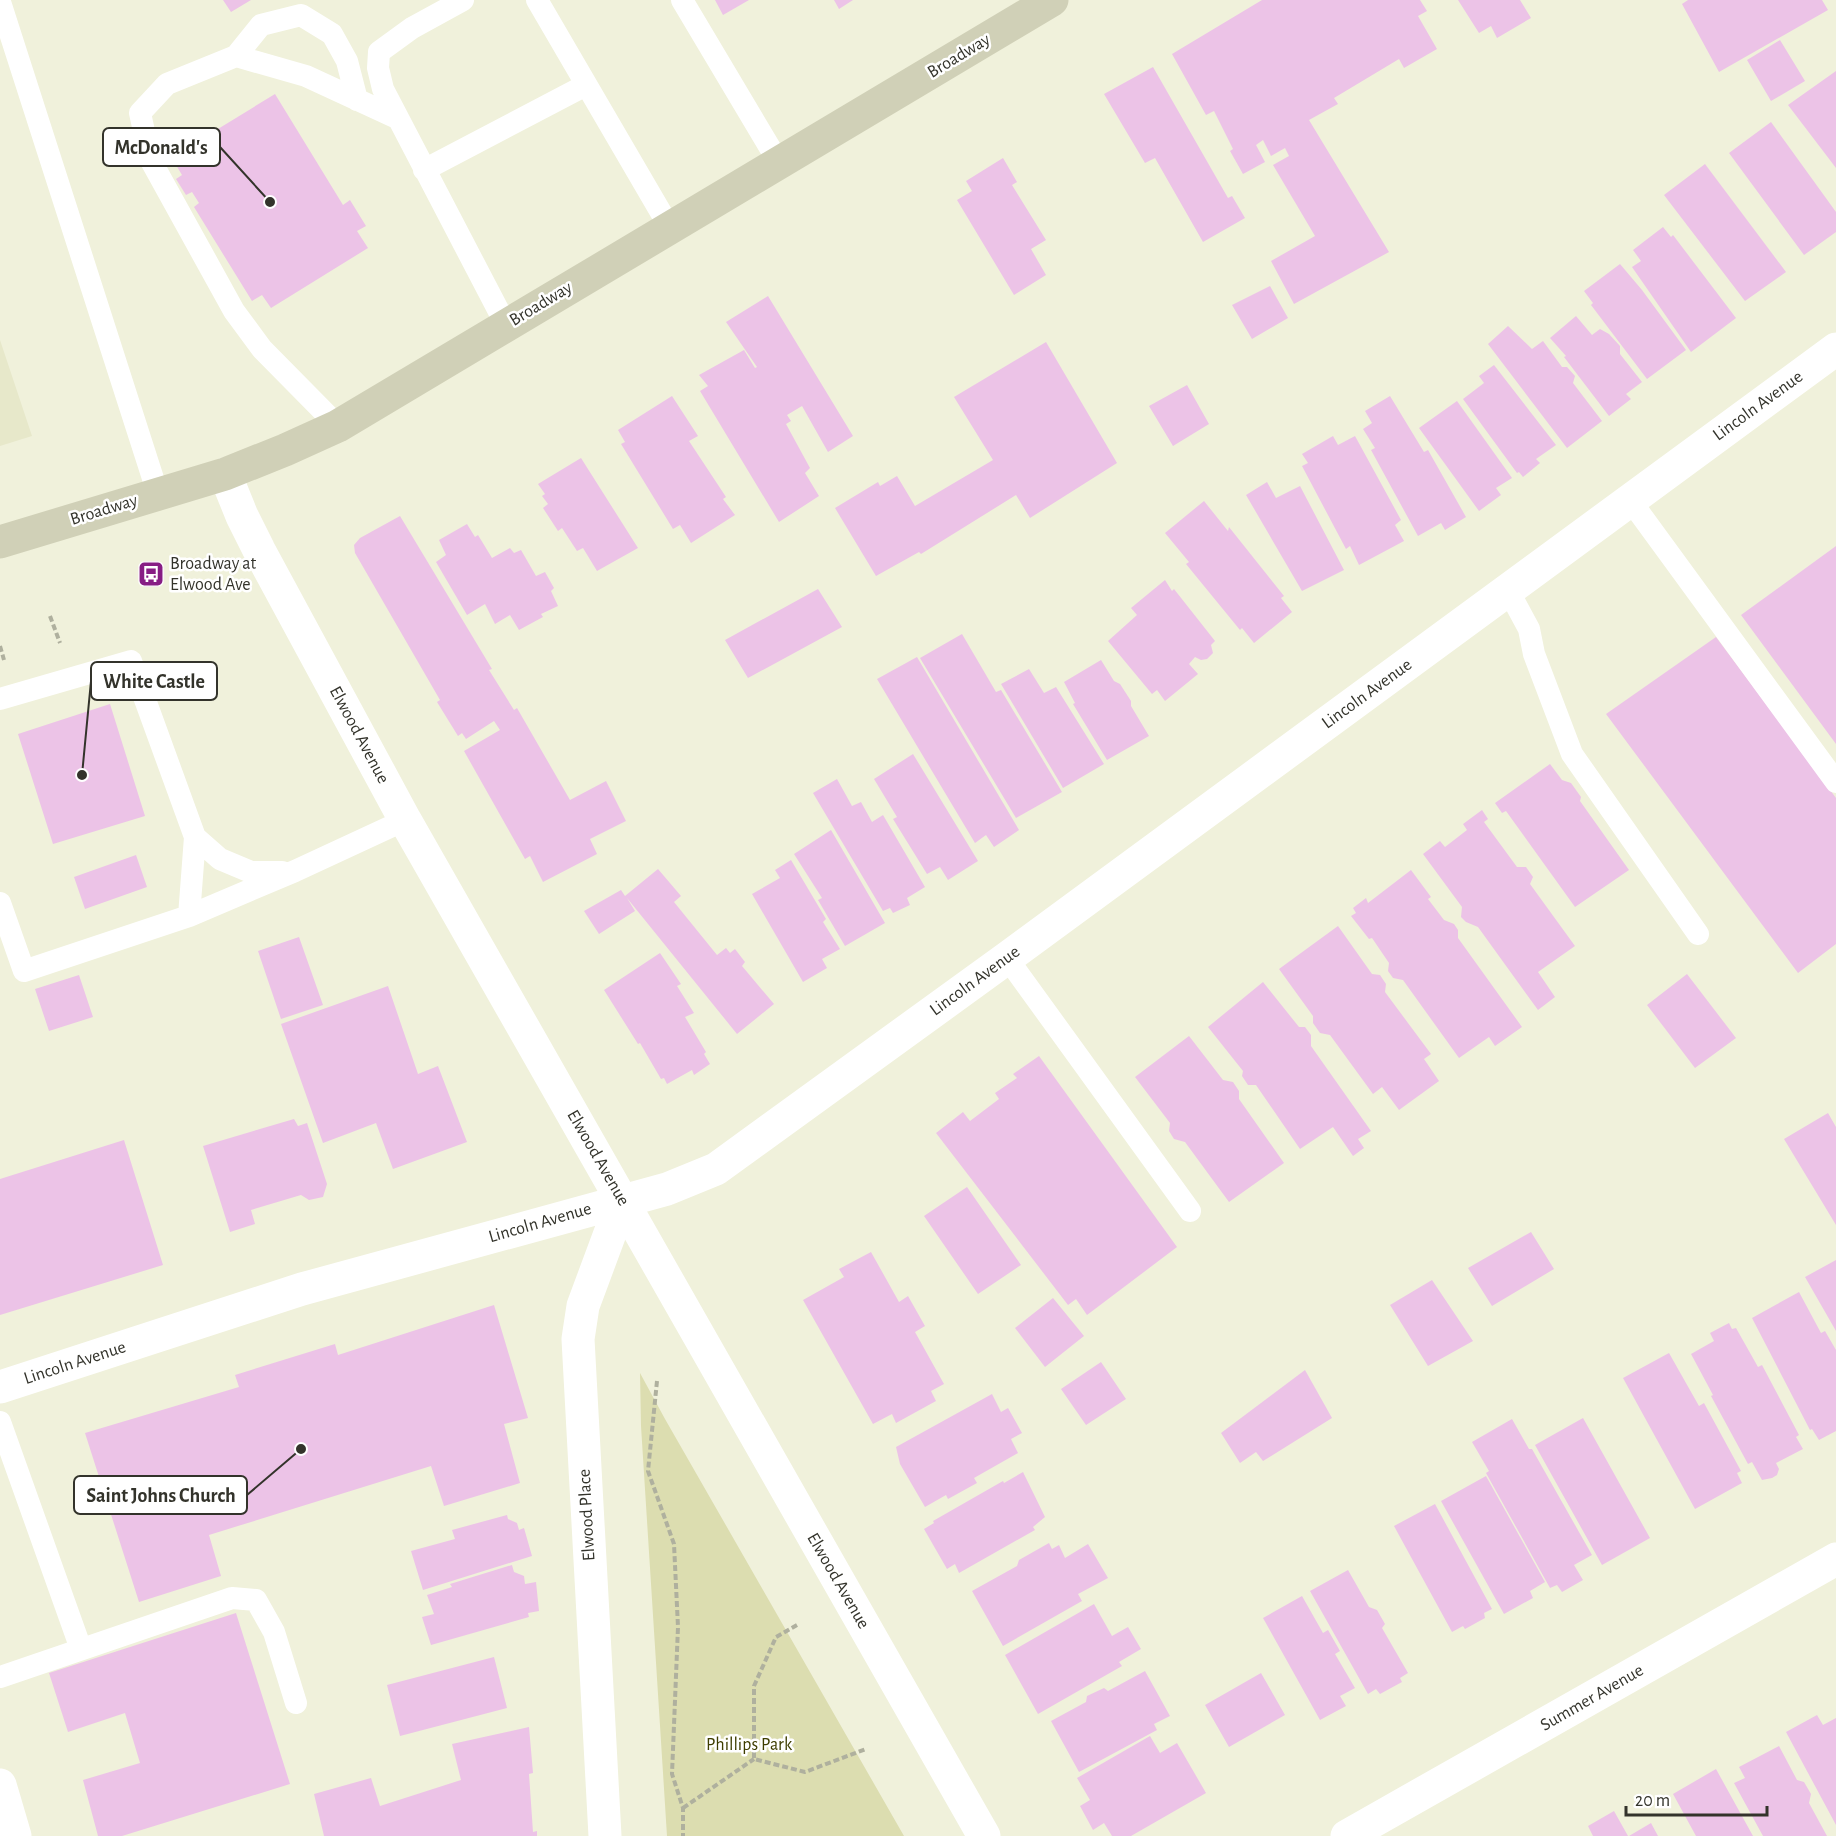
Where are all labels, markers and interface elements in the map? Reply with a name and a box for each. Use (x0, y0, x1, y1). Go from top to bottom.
street label: Broadway (925, 30, 994, 82)
callout: McDonald's (103, 128, 220, 166)
text: McDonald's (114, 138, 208, 158)
street label: Broadway (507, 278, 576, 330)
street label: Lincoln Avenue (1710, 368, 1806, 444)
street label: Broadway (68, 491, 140, 529)
place label: Broadway at Elwood Ave (170, 555, 257, 594)
bus stop icon: Broadway at Elwood Ave (136, 559, 166, 589)
street label: Lincoln Avenue (1319, 656, 1415, 732)
callout: White Castle (91, 662, 217, 700)
text: White Castle (103, 672, 205, 692)
street label: Elwood Avenue (326, 683, 392, 787)
street label: Lincoln Avenue (927, 943, 1023, 1019)
street label: Elwood Avenue (563, 1107, 633, 1209)
street label: Lincoln Avenue (487, 1200, 593, 1246)
street label: Lincoln Avenue (22, 1338, 128, 1388)
street label: Elwood Place (576, 1468, 598, 1562)
callout: Saint Johns Church (74, 1476, 247, 1514)
text: Saint Johns Church (86, 1486, 236, 1506)
street label: Elwood Avenue (803, 1530, 873, 1632)
street label: Summer Avenue (1537, 1661, 1647, 1735)
park label: Phillips Park (706, 1736, 793, 1754)
scale bar (1626, 1779, 1767, 1817)
text: 20 m (1635, 1792, 1670, 1810)

